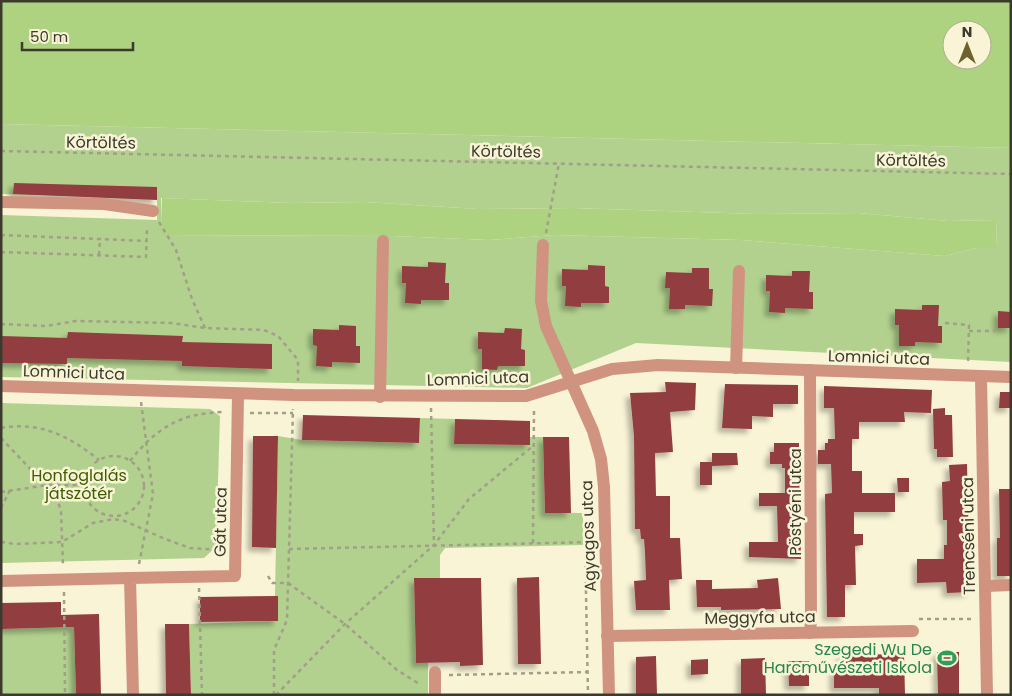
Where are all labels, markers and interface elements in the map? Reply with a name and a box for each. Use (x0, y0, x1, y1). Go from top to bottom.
scale bar (22, 20, 134, 52)
north arrow (942, 20, 992, 70)
text: N (962, 22, 972, 42)
text: 50 m (30, 26, 68, 47)
street label: Körtöltés (66, 130, 136, 155)
street label: Körtöltés (471, 139, 541, 164)
street label: Körtöltés (876, 148, 946, 173)
street label: Lomnici utca (827, 344, 931, 371)
street label: Lomnici utca (22, 359, 126, 386)
street label: Lomnici utca (426, 365, 530, 392)
street label: Pöstyéni utca (784, 448, 807, 556)
park label: Honfoglalás játszótér (31, 464, 127, 505)
street label: Trencséni utca (956, 477, 981, 595)
street label: Agyagos utca (575, 480, 602, 592)
street label: Gát utca (208, 487, 233, 557)
street label: Meggyfa utca (704, 605, 816, 630)
place label: Szegedi Wu De Harcművészeti Iskola (764, 638, 932, 679)
sports icon: Szegedi Wu De Harcművészeti Iskola (936, 647, 958, 669)

